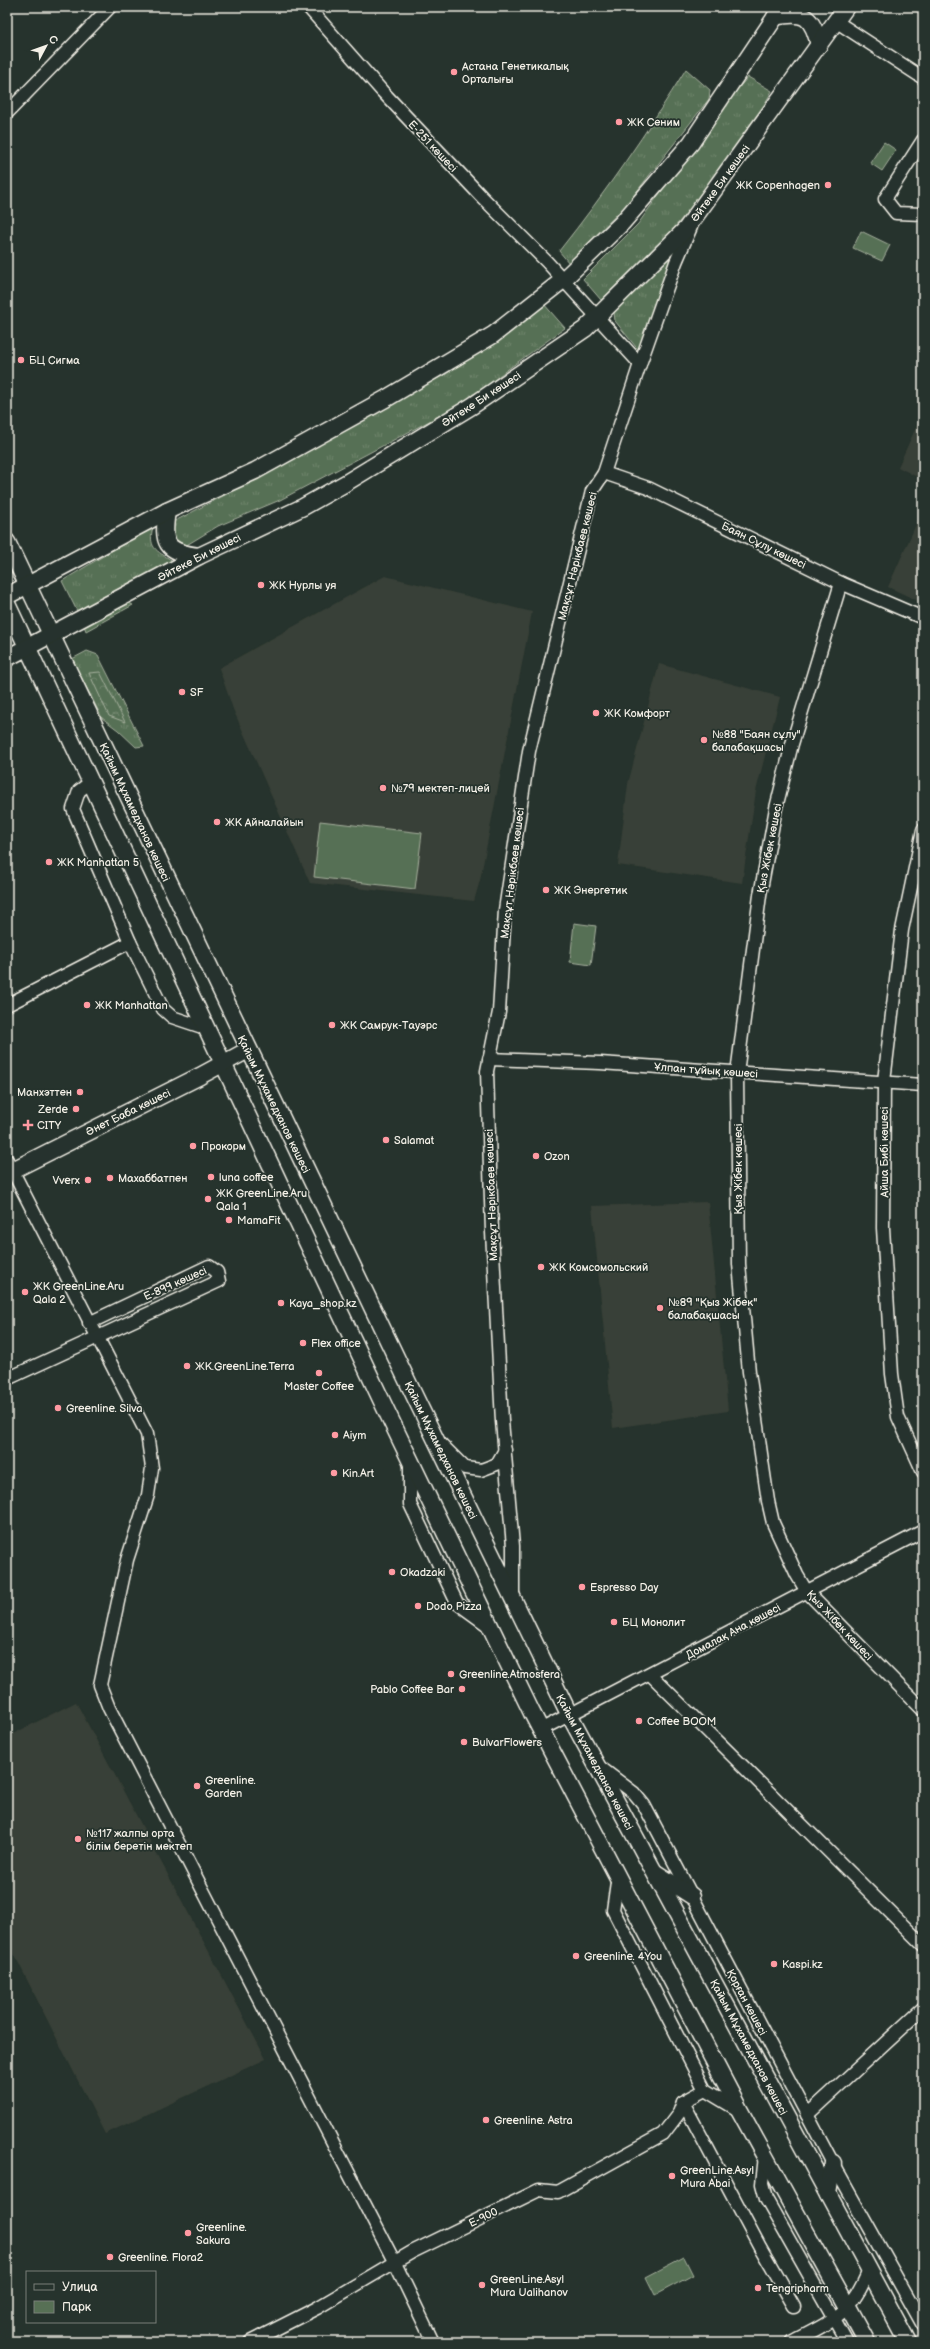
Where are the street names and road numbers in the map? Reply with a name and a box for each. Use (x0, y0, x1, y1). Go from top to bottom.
street label: Е-251 көшесі (405, 118, 460, 175)
street label: Әйтеке Би көшесі (688, 142, 753, 224)
street label: Әйтеке Би көшесі (439, 369, 523, 430)
street label: Мақсұт Нәрікбаев көшесі (555, 490, 600, 622)
street label: Баян Сұлу көшесі (719, 519, 808, 572)
street label: Әйтеке Би көшесі (155, 531, 243, 584)
street label: Қайым Мұхамедханов көшесі (97, 741, 173, 884)
street label: Қыз Жібек көшесі (754, 802, 785, 894)
street label: Мақсұт Нәрікбаев көшесі (498, 807, 527, 939)
street label: Қайым Мұхамедханов көшесі (234, 1033, 313, 1175)
street label: Ұлпан тұйық көшесі (654, 1060, 758, 1081)
street label: Әнет Баба көшесі (84, 1086, 173, 1139)
street label: Айша Бибі көшесі (878, 1107, 891, 1198)
street label: Қыз Жібек көшесі (732, 1124, 745, 1214)
street label: Мақсұт Нәрікбаев көшесі (483, 1129, 500, 1261)
street label: Е-899 көшесі (142, 1264, 209, 1303)
street label: Қайым Мұхамедханов көшесі (401, 1379, 480, 1521)
street label: Қыз Жібек көшесі (804, 1588, 875, 1663)
street label: Домалақ Ана көшесі (684, 1601, 783, 1662)
street label: Қайым Мұхамедханов көшесі (553, 1692, 636, 1832)
street label: Қорған көшесі (724, 1967, 769, 2037)
street label: Қайым Мұхамедханов көшесі (707, 1977, 790, 2117)
street label: E-900 (467, 2205, 500, 2230)

